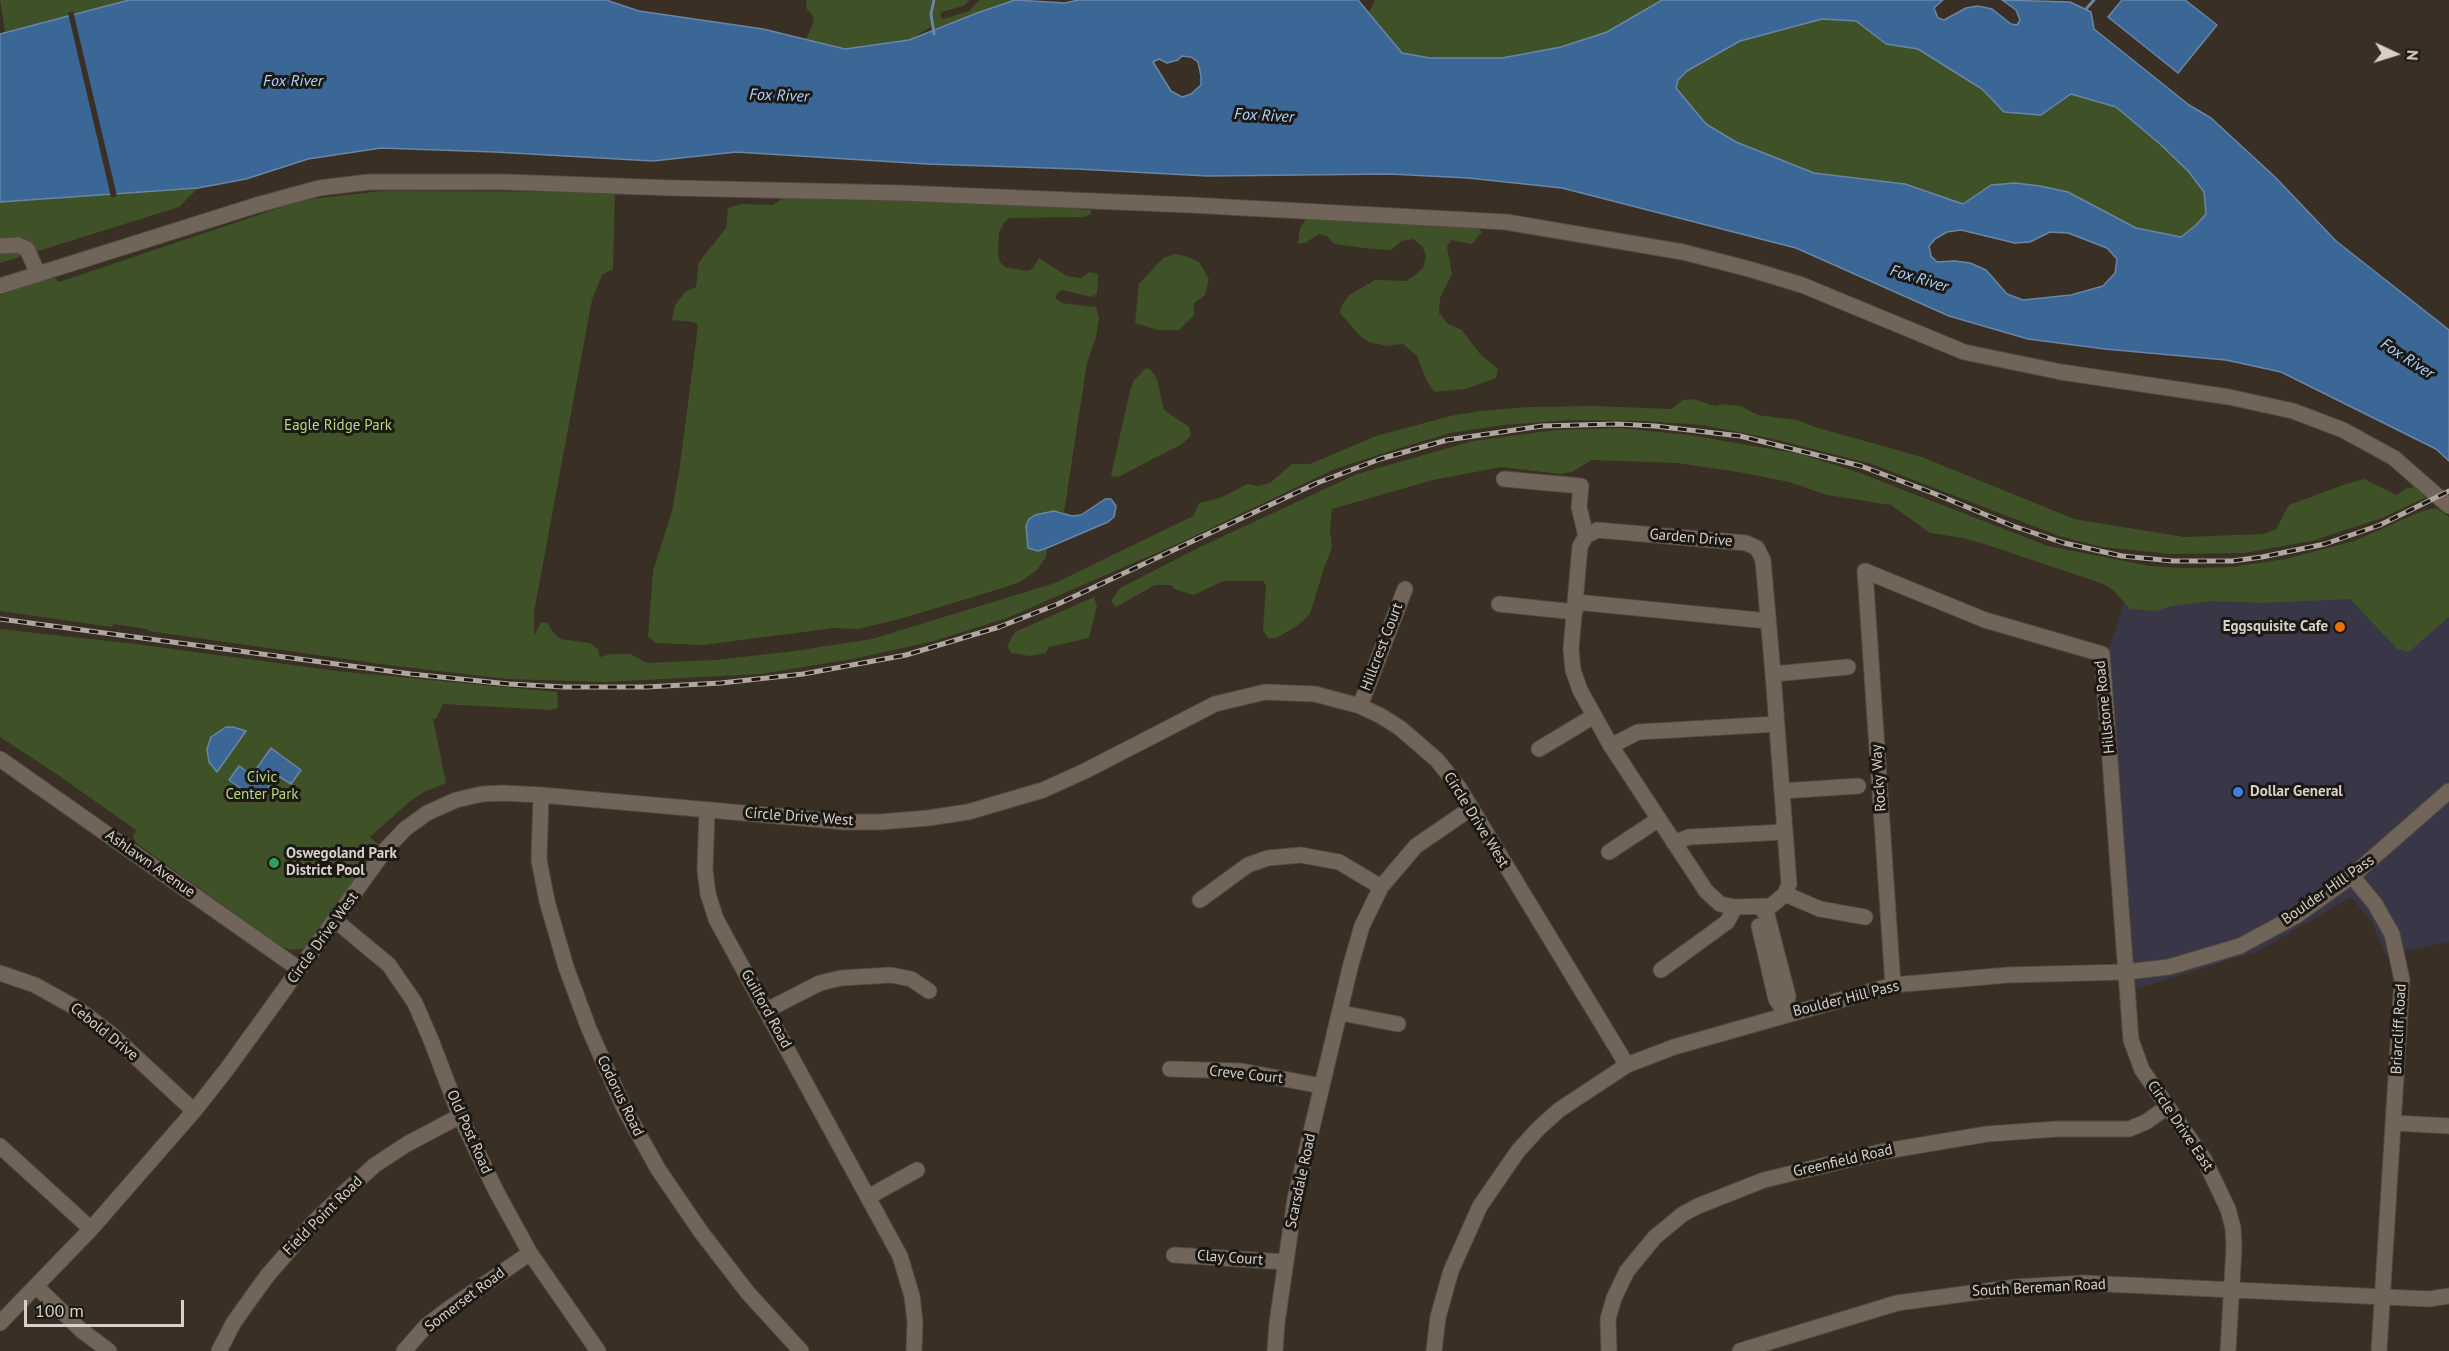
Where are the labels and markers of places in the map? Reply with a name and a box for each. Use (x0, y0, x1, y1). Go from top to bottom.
place label: Eggsquisite Cafe (2223, 618, 2328, 636)
marker: Eggsquisite Cafe (2333, 620, 2347, 634)
place label: Dollar General (2250, 783, 2343, 801)
marker: Dollar General (2231, 785, 2245, 799)
place label: Oswegoland Park District Pool (286, 845, 397, 880)
marker: Oswegoland Park District Pool (267, 856, 281, 870)

